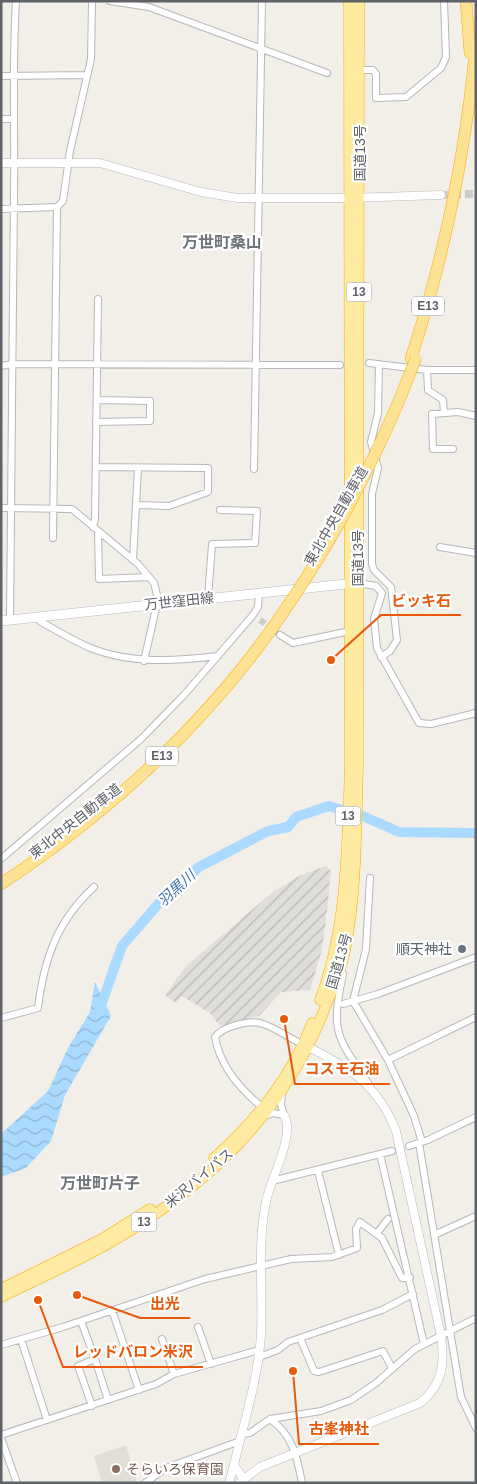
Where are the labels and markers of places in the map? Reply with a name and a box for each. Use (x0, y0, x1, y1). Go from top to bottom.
callout: ビッキ石 (381, 585, 461, 615)
place label: 順天神社 (396, 941, 452, 957)
marker: 順天神社 (456, 943, 468, 955)
callout: コスモ石油 (295, 1054, 390, 1084)
callout: 出光 (140, 1288, 190, 1318)
callout: レッドバロン米沢 (63, 1337, 203, 1367)
callout: 古峯神社 (299, 1414, 379, 1444)
place label: そらいろ保育園 (126, 1461, 224, 1477)
marker: そらいろ保育園 (110, 1463, 122, 1475)

